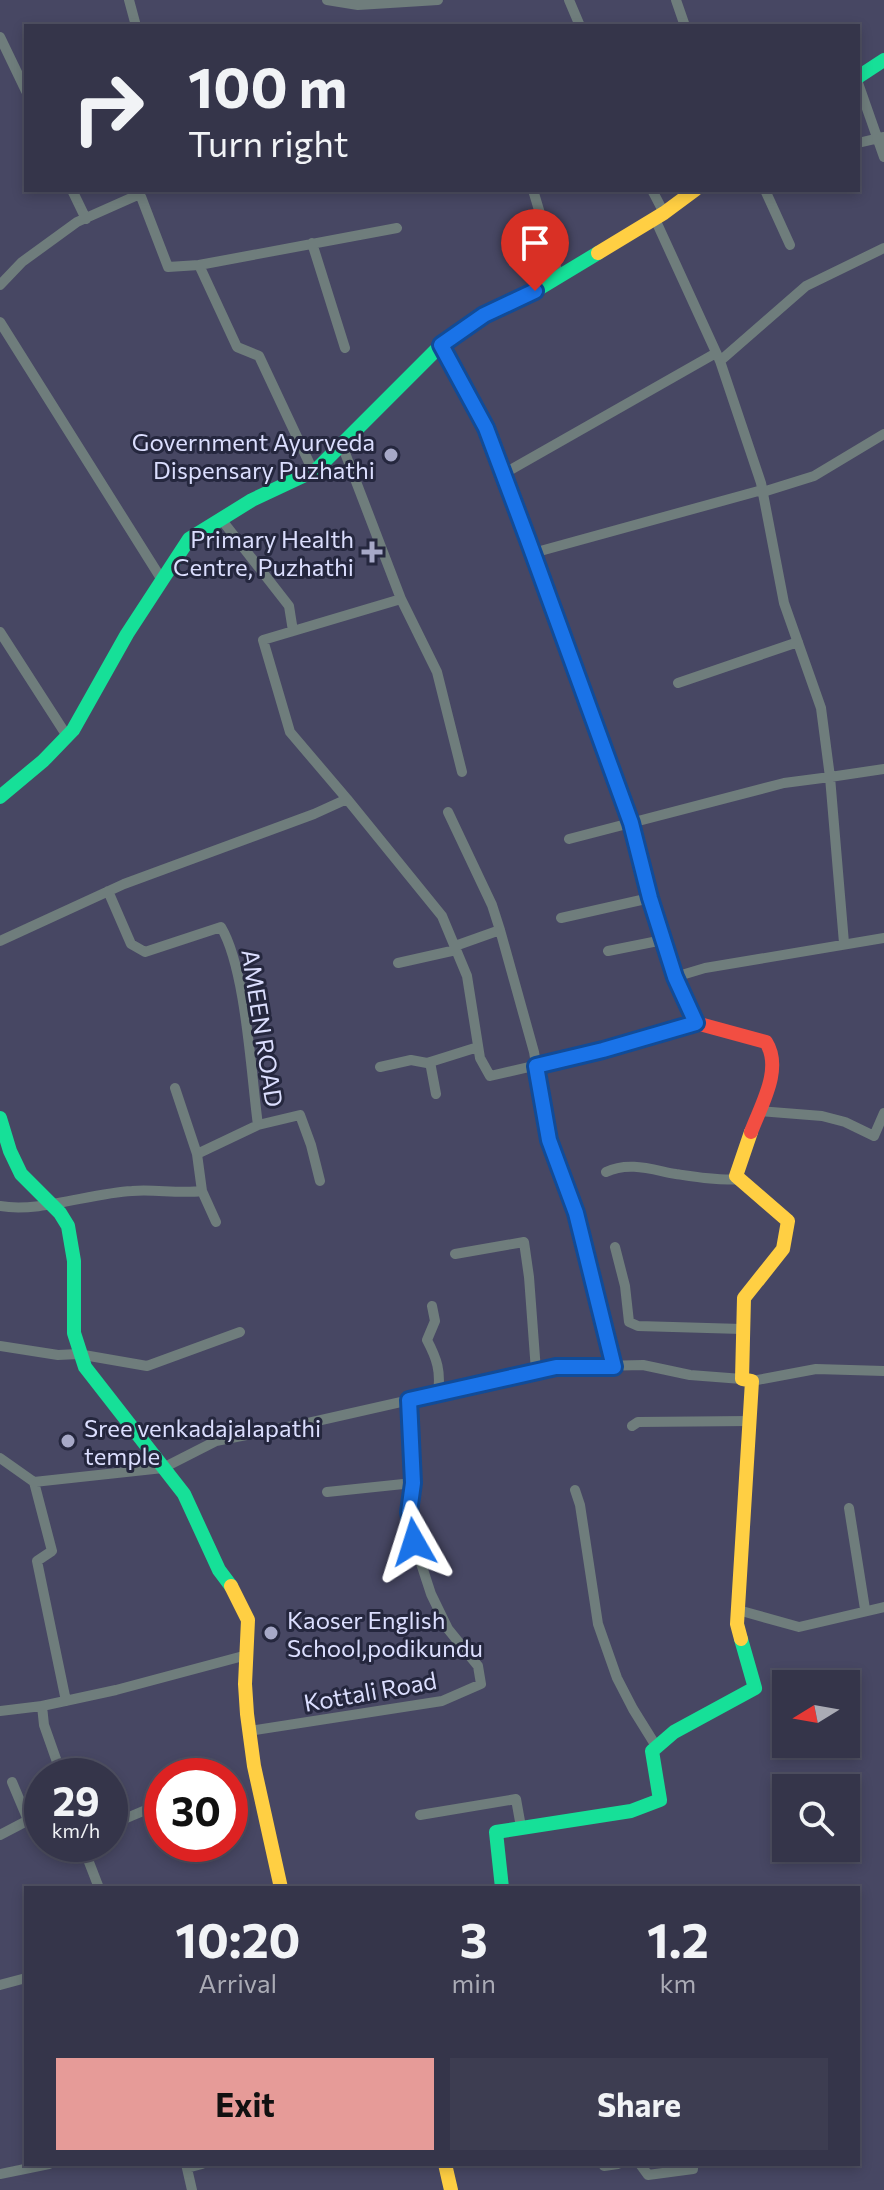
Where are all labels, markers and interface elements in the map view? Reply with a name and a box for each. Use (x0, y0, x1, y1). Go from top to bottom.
text: 100 m (188, 51, 347, 120)
icon: right (56, 56, 160, 160)
text: Turn right (188, 120, 349, 164)
pin (501, 209, 569, 291)
icon: arrive (513, 221, 557, 265)
place label: Government Ayurveda Dispensary Puzhathi (132, 427, 375, 484)
marker: Government Ayurveda Dispensary Puzhathi (382, 446, 400, 464)
place label: Primary Health Centre, Puzhathi (173, 524, 354, 581)
marker: Primary Health Centre, Puzhathi (361, 541, 383, 563)
street label: AMEEN ROAD (236, 947, 290, 1109)
place label: Sree venkadajalapathi temple (84, 1413, 321, 1470)
marker: Sree venkadajalapathi temple (59, 1432, 77, 1450)
position arrow (372, 1500, 456, 1584)
place label: Kaoser English School,podikundu (287, 1605, 483, 1662)
marker: Kaoser English School,podikundu (262, 1624, 280, 1642)
street label: Kottali Road (301, 1665, 439, 1717)
north arrow (772, 1670, 860, 1758)
map controls (772, 1670, 860, 1862)
speed limit sign: 30 (144, 1758, 248, 1862)
button: search (772, 1774, 860, 1862)
text: 29 (52, 1775, 100, 1824)
text: km/h (52, 1818, 100, 1842)
text: 10:20 (175, 1909, 300, 1968)
text: 3 (460, 1909, 488, 1968)
text: 1.2 (647, 1909, 709, 1968)
text: Arrival (198, 1967, 277, 1998)
text: min (452, 1967, 496, 1998)
text: km (660, 1967, 696, 1998)
button: Exit (56, 2058, 434, 2150)
button: Share (450, 2058, 828, 2150)

